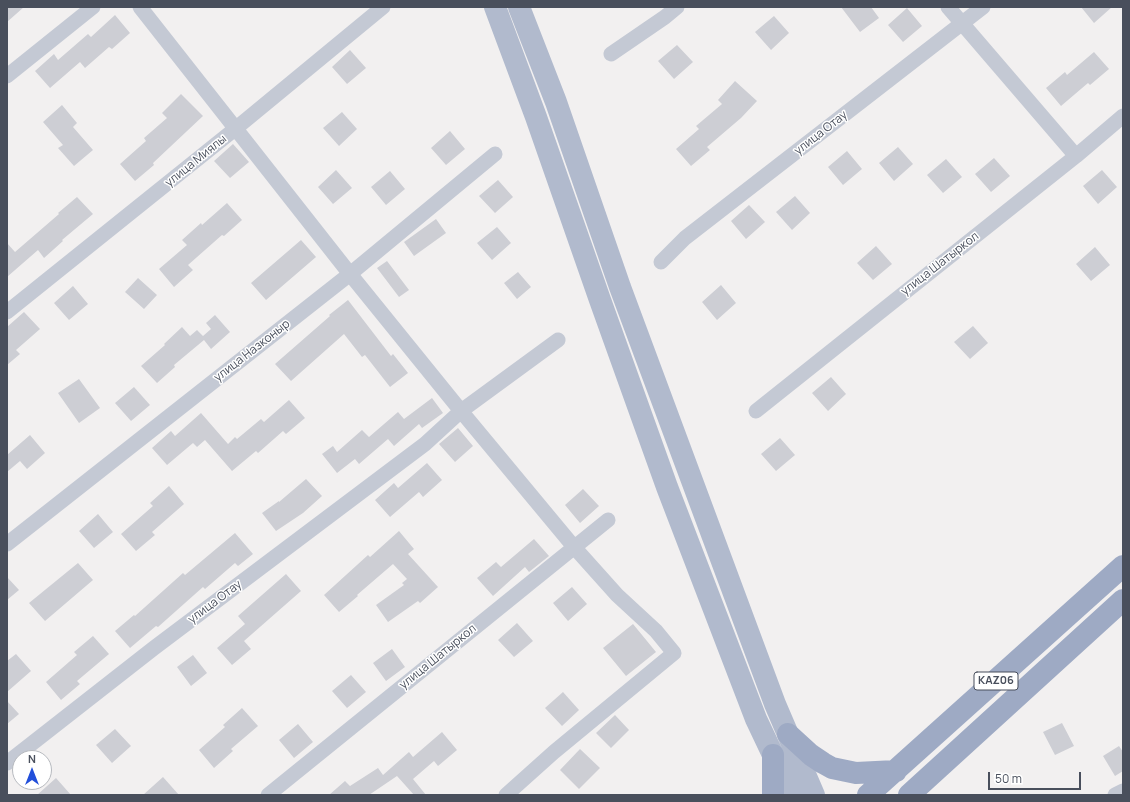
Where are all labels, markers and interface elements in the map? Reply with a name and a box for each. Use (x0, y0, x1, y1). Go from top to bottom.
street label: улица Отау (792, 108, 850, 158)
street label: улица Миялы (162, 132, 230, 190)
street label: улица Шатыркол (898, 229, 982, 299)
street label: улица Назконыр (211, 317, 293, 385)
street label: улица Отау (185, 577, 245, 627)
street label: улица Шатыркол (397, 622, 479, 692)
road number: KАZ06 (974, 672, 1018, 690)
north arrow (12, 750, 52, 790)
text: N (28, 751, 36, 766)
scale bar (990, 764, 1083, 790)
text: 50 m (995, 770, 1022, 787)

